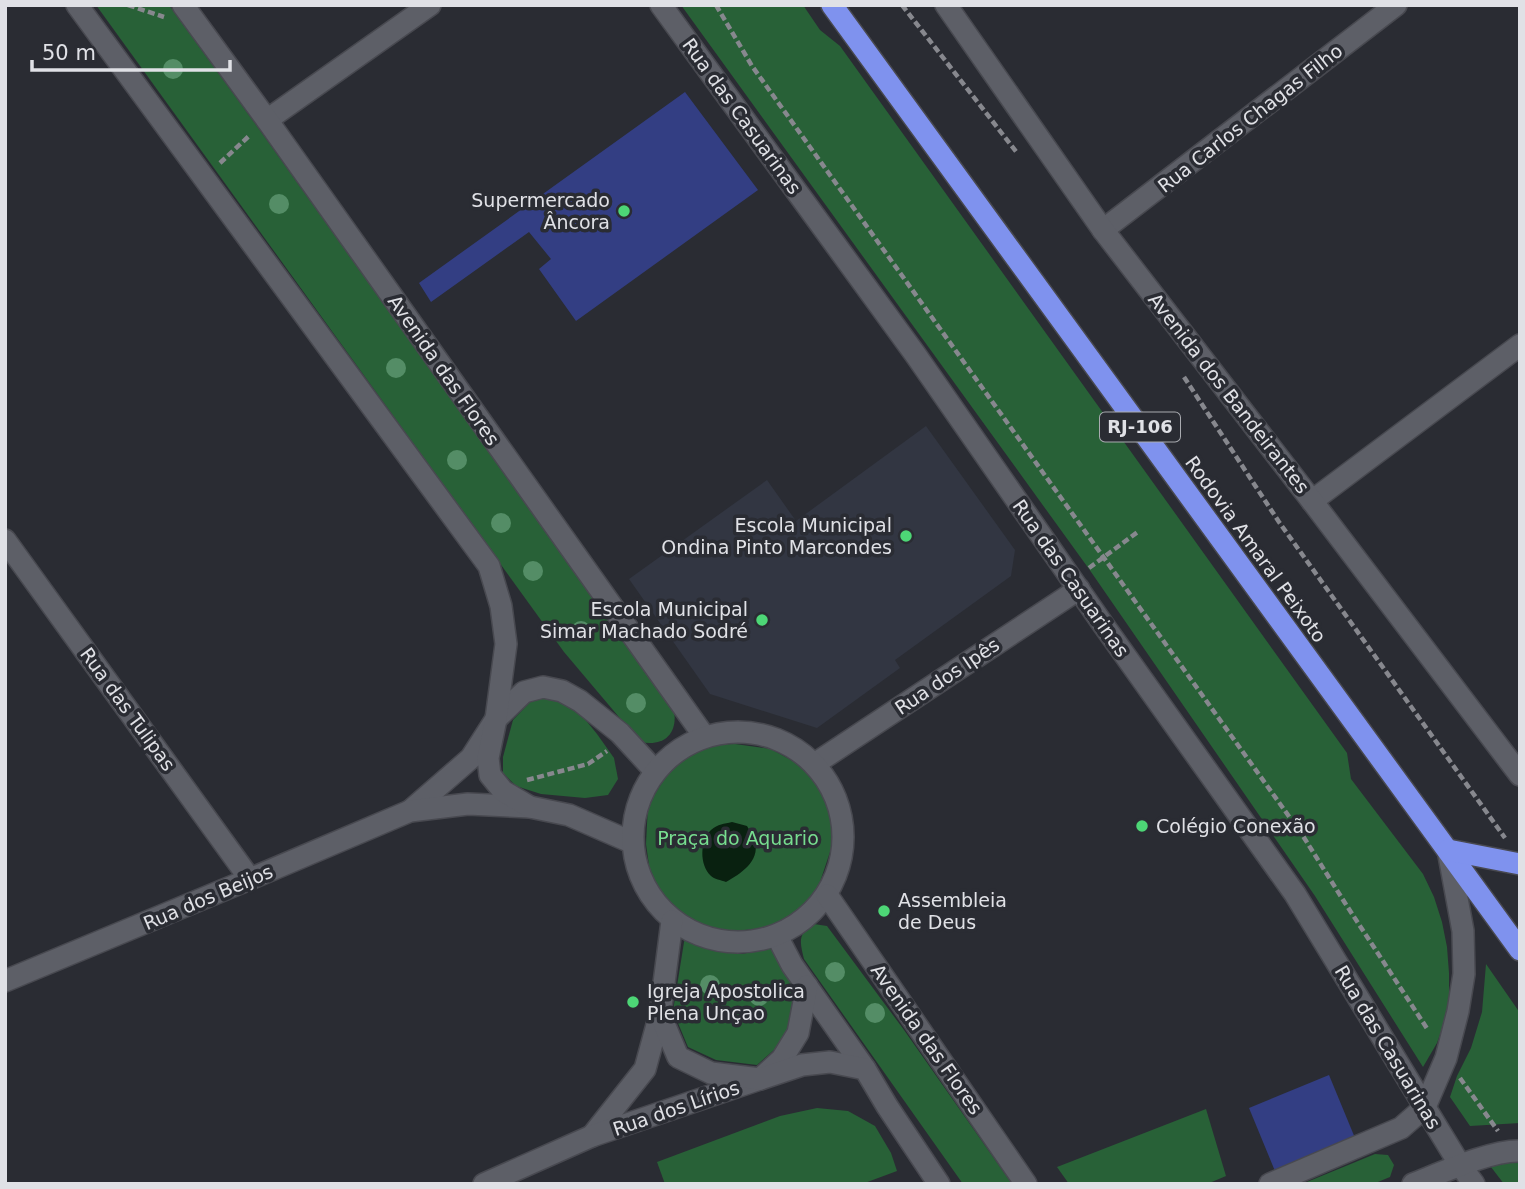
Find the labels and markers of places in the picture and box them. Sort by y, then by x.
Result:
place label: Supermercado Âncora [471,189,610,233]
marker: Supermercado Âncora [616,203,632,219]
place label: Escola Municipal Ondina Pinto Marcondes [661,514,892,558]
marker: Escola Municipal Ondina Pinto Marcondes [898,528,914,544]
place label: Escola Municipal Simar Machado Sodré [540,598,748,642]
marker: Escola Municipal Simar Machado Sodré [754,612,770,628]
place label: Colégio Conexão [1156,815,1316,837]
marker: Colégio Conexão [1134,818,1150,834]
place label: Assembleia de Deus [898,889,1007,933]
marker: Assembleia de Deus [876,903,892,919]
place label: Igreja Apostolica Plena Unçao [647,980,805,1024]
marker: Igreja Apostolica Plena Unçao [625,994,641,1010]

